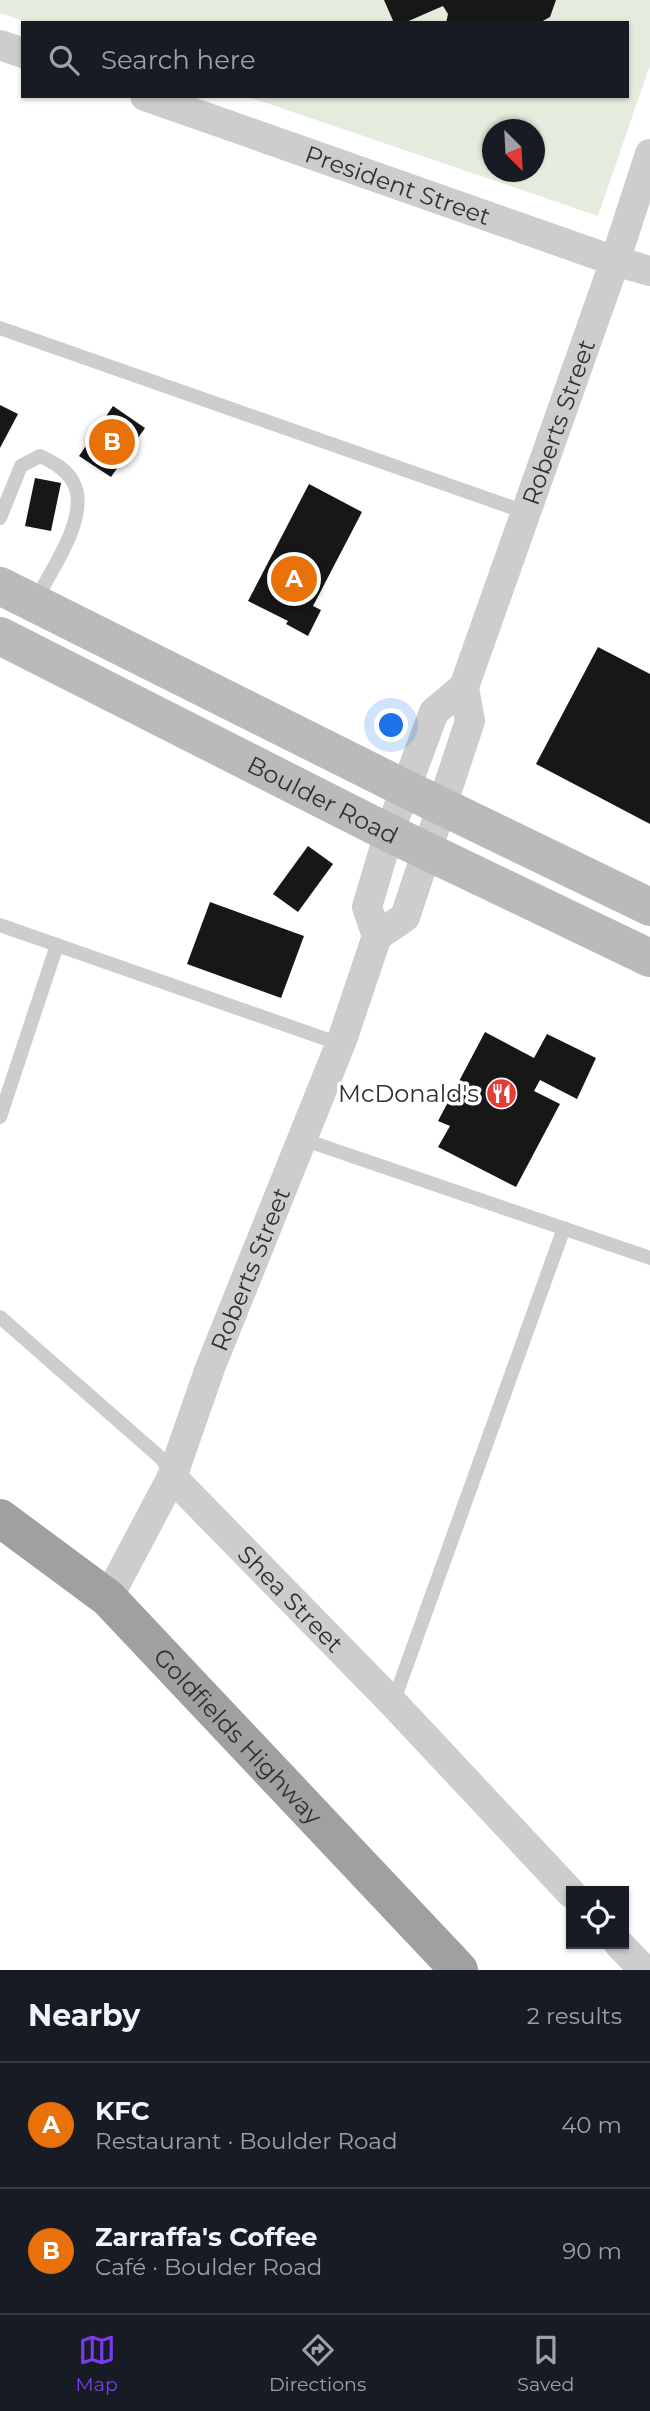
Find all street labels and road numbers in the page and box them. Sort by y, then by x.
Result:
street label: President Street [301,139,495,231]
street label: Roberts Street [515,335,601,509]
street label: Boulder Road [243,749,403,850]
street label: Roberts Street [204,1183,296,1355]
street label: Shea Street [232,1539,350,1658]
street label: Goldfields Highway [148,1642,328,1830]

